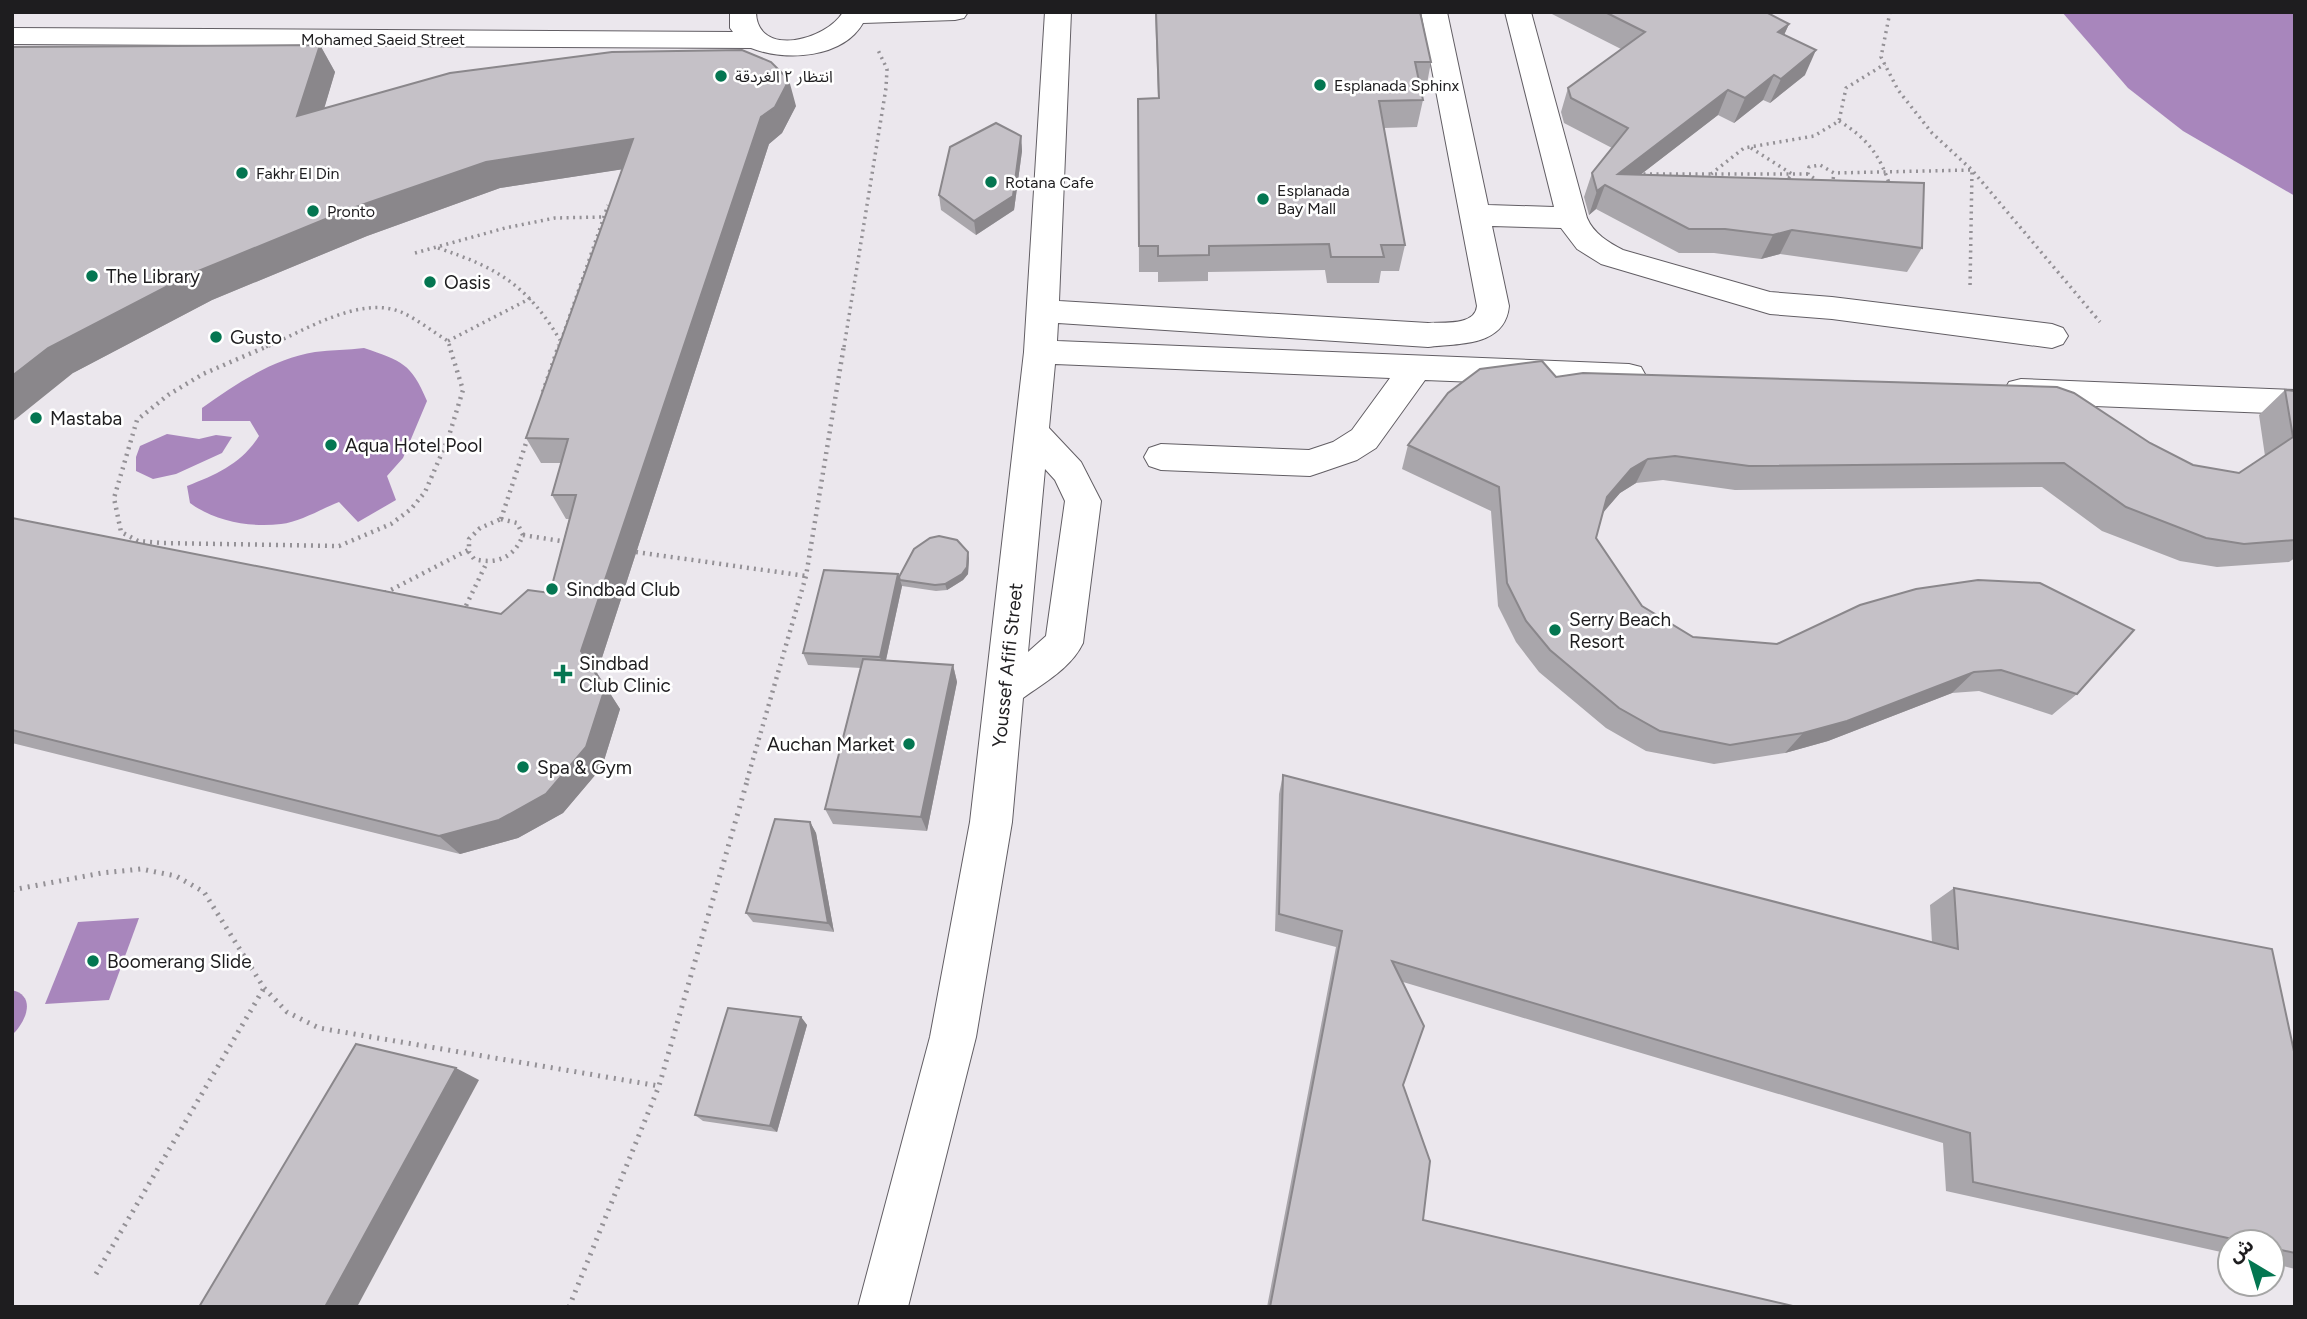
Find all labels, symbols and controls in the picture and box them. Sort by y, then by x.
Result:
street label: Mohamed Saeid Street [301,30,465,49]
place label: انتظار ٢ الغردقة [735,67,833,86]
marker: انتظار ٢ الغردقة [713,68,729,84]
place label: Esplanada Sphinx [1334,76,1459,95]
marker: Esplanada Sphinx [1312,77,1328,93]
place label: Fakhr El Din [256,164,339,183]
marker: Fakhr El Din [234,165,250,181]
place label: Rotana Cafe [1005,173,1094,192]
marker: Rotana Cafe [983,174,999,190]
place label: Esplanada Bay Mall [1277,181,1350,218]
marker: Esplanada Bay Mall [1255,191,1271,207]
place label: Pronto [327,202,375,221]
marker: Pronto [305,203,321,219]
place label: The Library [106,265,200,288]
marker: The Library [84,268,100,284]
place label: Oasis [444,271,491,294]
marker: Oasis [422,274,438,290]
place label: Gusto [230,326,282,349]
marker: Gusto [208,329,224,345]
place label: Mastaba [50,407,122,430]
marker: Mastaba [28,410,44,426]
place label: Aqua Hotel Pool [345,434,482,457]
marker: Aqua Hotel Pool [323,437,339,453]
place label: Sindbad Club [566,578,680,601]
marker: Sindbad Club [544,581,560,597]
street label: Youssef Afifi Street [987,582,1028,748]
place label: Serry Beach Resort [1569,608,1671,653]
marker: Serry Beach Resort [1547,622,1563,638]
place label: Sindbad Club Clinic [579,652,671,697]
marker: Sindbad Club Clinic [553,664,573,684]
place label: Auchan Market [767,733,895,756]
marker: Auchan Market [901,736,917,752]
place label: Spa & Gym [537,756,632,779]
marker: Spa & Gym [515,759,531,775]
place label: Boomerang Slide [107,950,252,973]
marker: Boomerang Slide [85,953,101,969]
north arrow [2216,1228,2286,1298]
text: ش [2224,1233,2258,1267]

